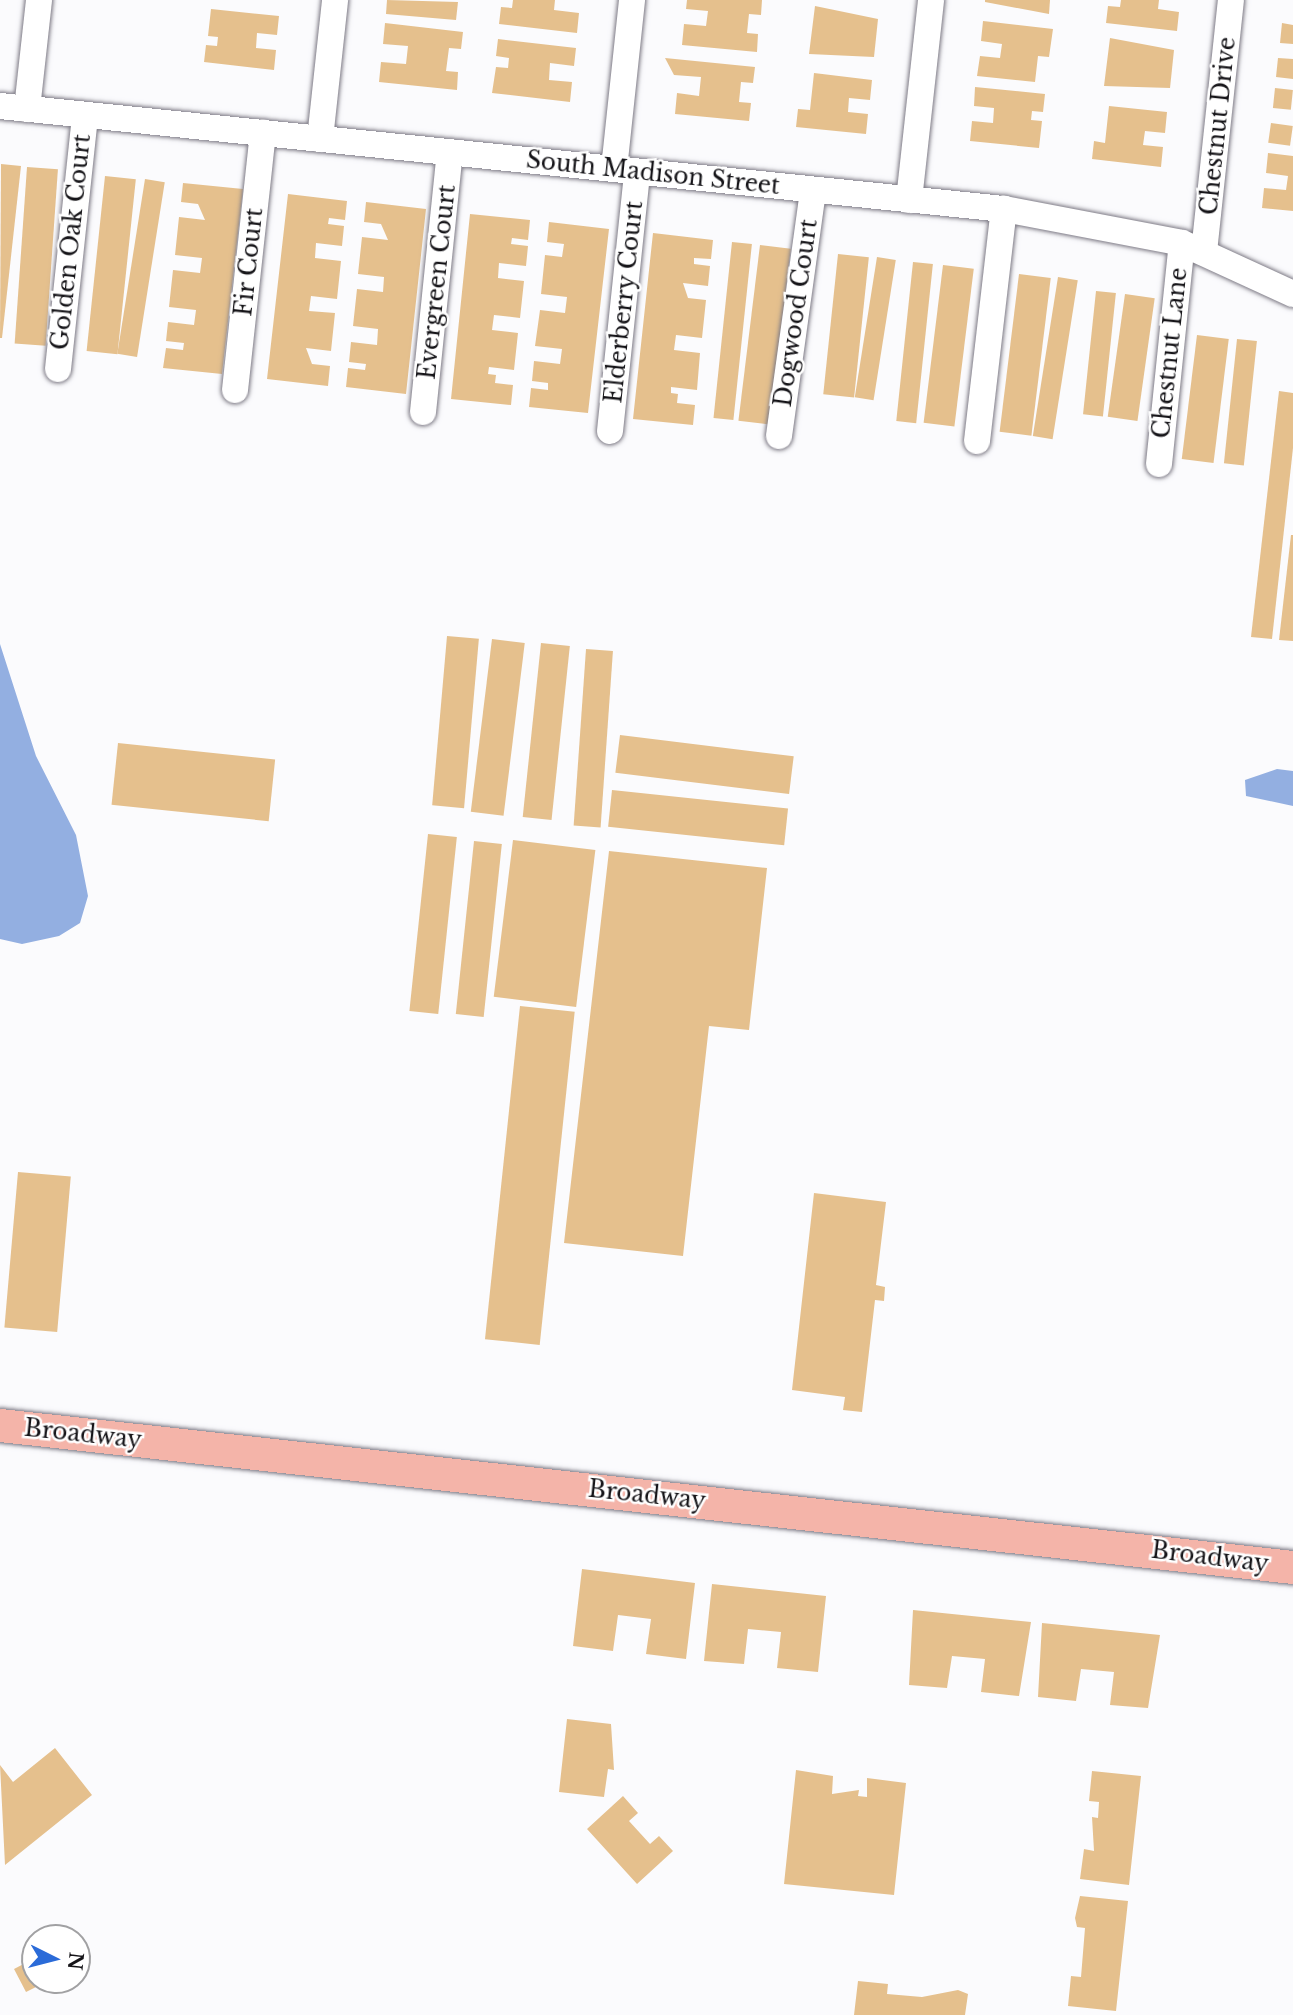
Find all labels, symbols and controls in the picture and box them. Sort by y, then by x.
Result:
street label: Chestnut Drive [1195,36,1241,216]
street label: Golden Oak Court [46,132,96,352]
street label: South Madison Street [525,146,781,200]
street label: Evergreen Court [413,183,461,381]
street label: Elderberry Court [600,199,648,405]
street label: Fir Court [230,206,268,318]
street label: Dogwood Court [769,217,823,409]
street label: Chestnut Lane [1147,266,1193,440]
street label: Broadway [23,1414,143,1454]
street label: Broadway [587,1475,707,1515]
street label: Broadway [1150,1536,1270,1578]
north arrow [21,1924,91,1994]
text: N [63,1951,88,1971]

